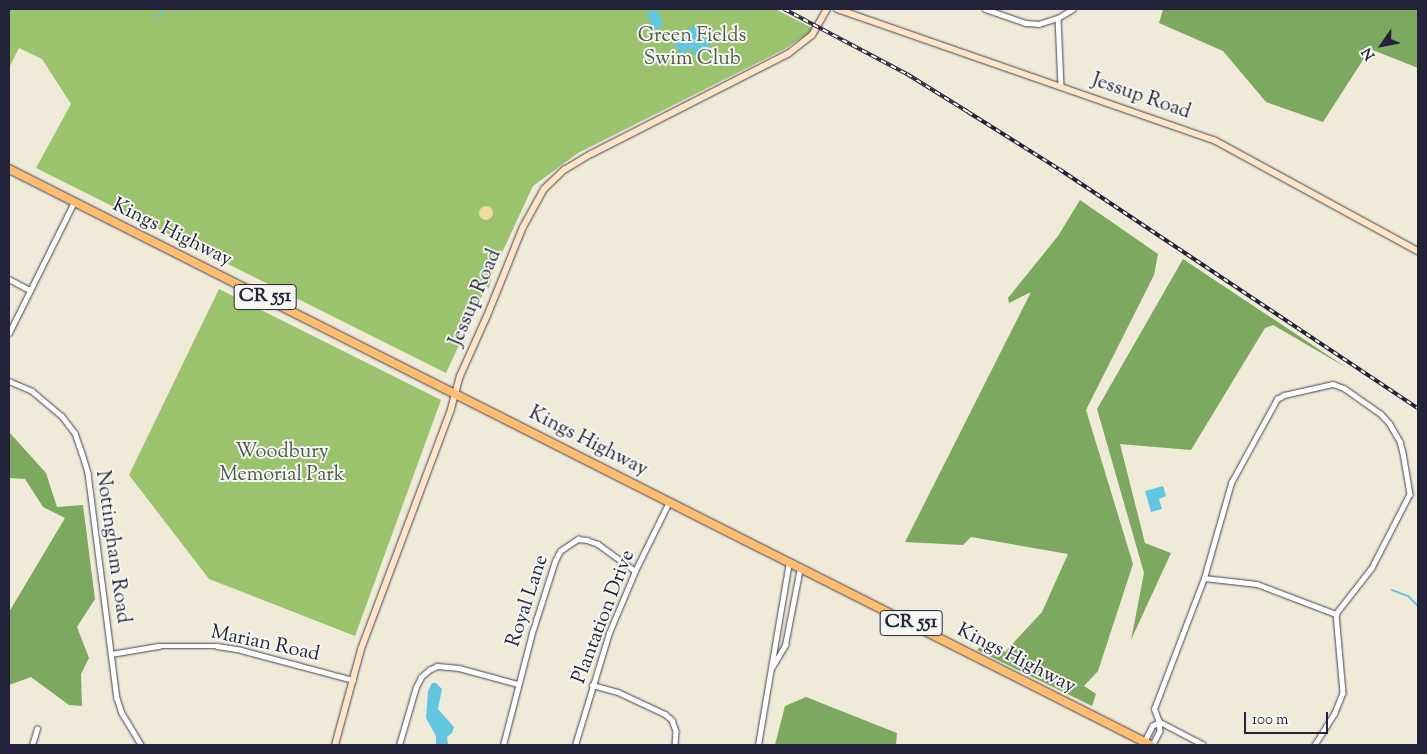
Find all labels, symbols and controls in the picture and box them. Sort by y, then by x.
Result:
north arrow [1357,20,1407,70]
park label: Green Fields Swim Club [638,25,746,72]
text: N [1358,43,1381,63]
street label: Jessup Road [1089,69,1193,125]
street label: Kings Highway [108,194,236,272]
street label: Jessup Road [445,246,507,350]
road number: CR 551 [232,280,298,314]
street label: Kings Highway [525,402,651,482]
park label: Woodbury Memorial Park [219,440,345,487]
street label: Nottingham Road [89,469,135,625]
street label: Plantation Drive [568,547,640,687]
street label: Royal Lane [502,552,554,650]
road number: CR 551 [878,606,944,640]
street label: Kings Highway [953,619,1079,699]
street label: Marian Road [208,621,322,667]
scale bar [1247,702,1331,734]
text: 100 m [1252,710,1288,731]

